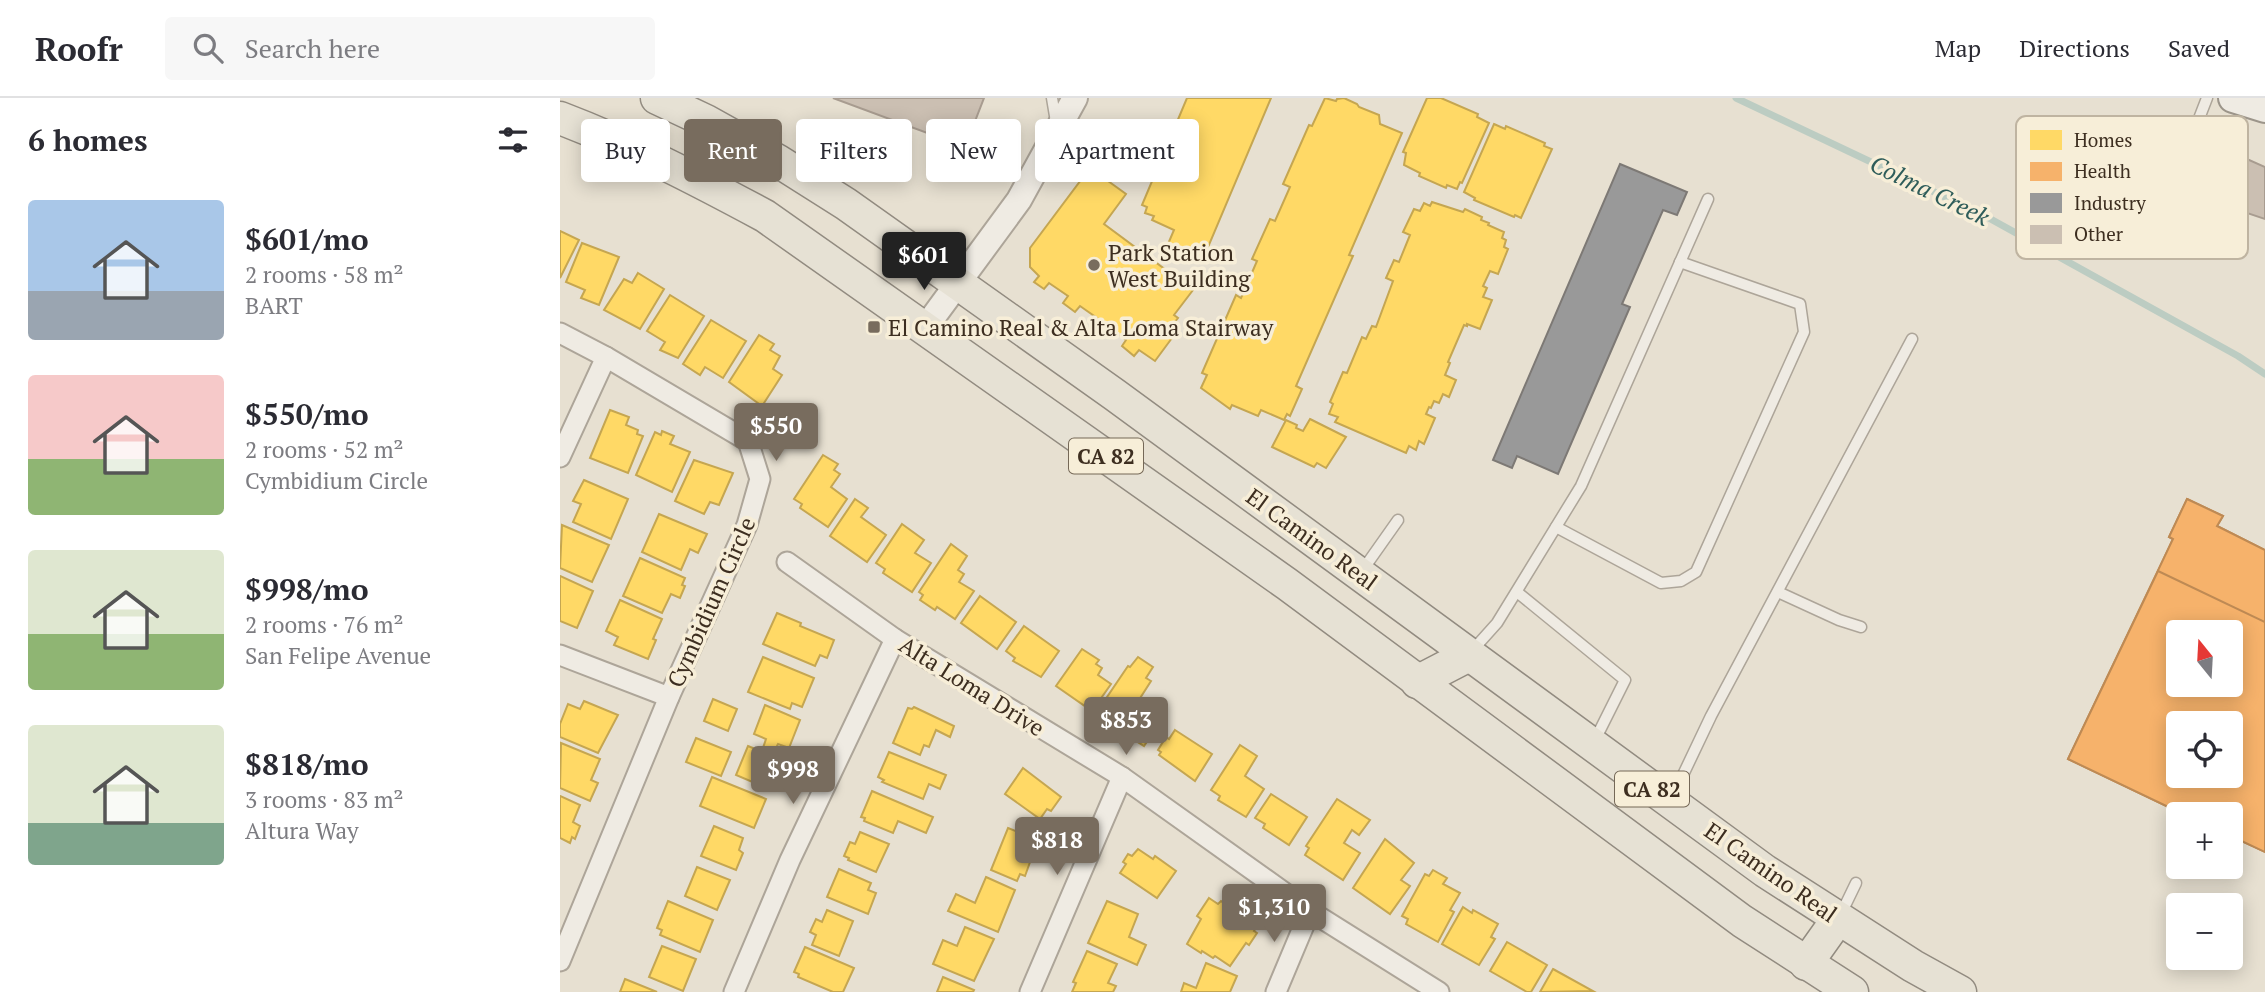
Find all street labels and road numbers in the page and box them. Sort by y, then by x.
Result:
road number: CA 82 [1069,438,1143,474]
street label: El Camino Real [1240,481,1384,597]
street label: Cymbidium Circle [660,512,762,692]
street label: Alta Loma Drive [894,629,1050,743]
road number: CA 82 [1615,772,1689,806]
street label: El Camino Real [1698,815,1844,929]

